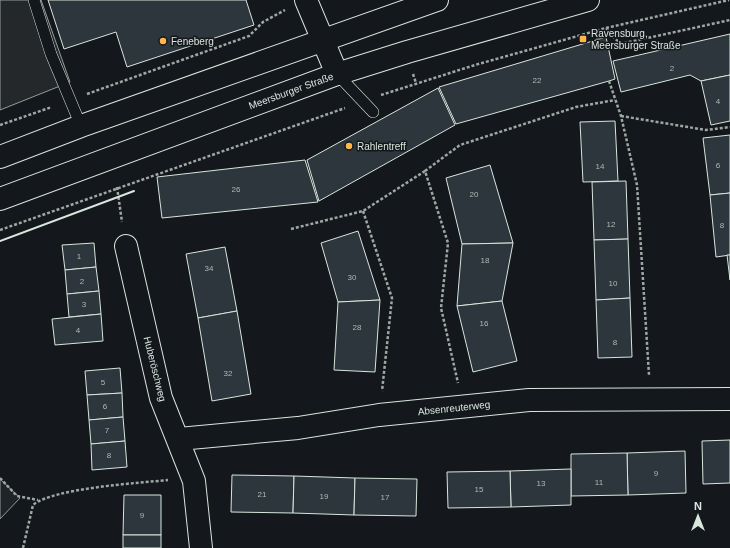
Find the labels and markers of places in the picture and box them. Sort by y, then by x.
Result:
place label: Ravensburg, Meersburger Straße [591,28,681,51]
marker: Ravensburg, Meersburger Straße [578,34,588,44]
marker: Feneberg [158,36,168,46]
place label: Feneberg [171,36,214,47]
marker: Rahlentreff [344,141,354,151]
place label: Rahlentreff [357,141,406,152]

